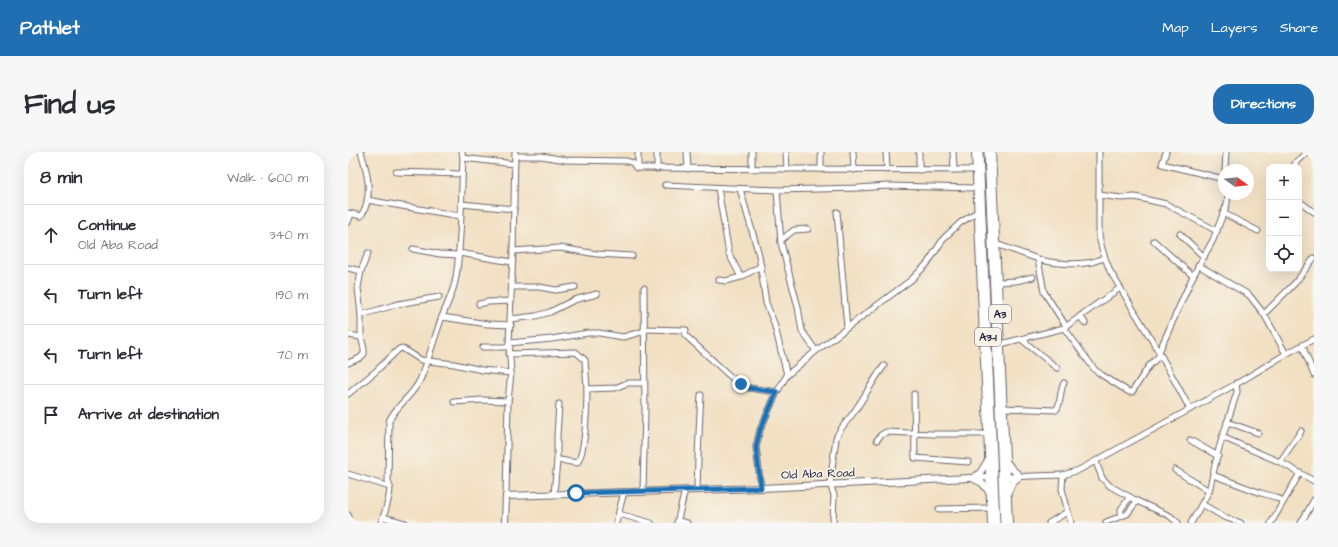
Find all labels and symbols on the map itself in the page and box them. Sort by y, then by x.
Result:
north arrow [1218,164,1254,200]
road number: A3 [989,305,1011,323]
road number: A3-1 [975,328,1001,346]
route end [732,375,750,393]
street label: Old Aba Road [781,464,855,484]
route start [567,484,585,502]

